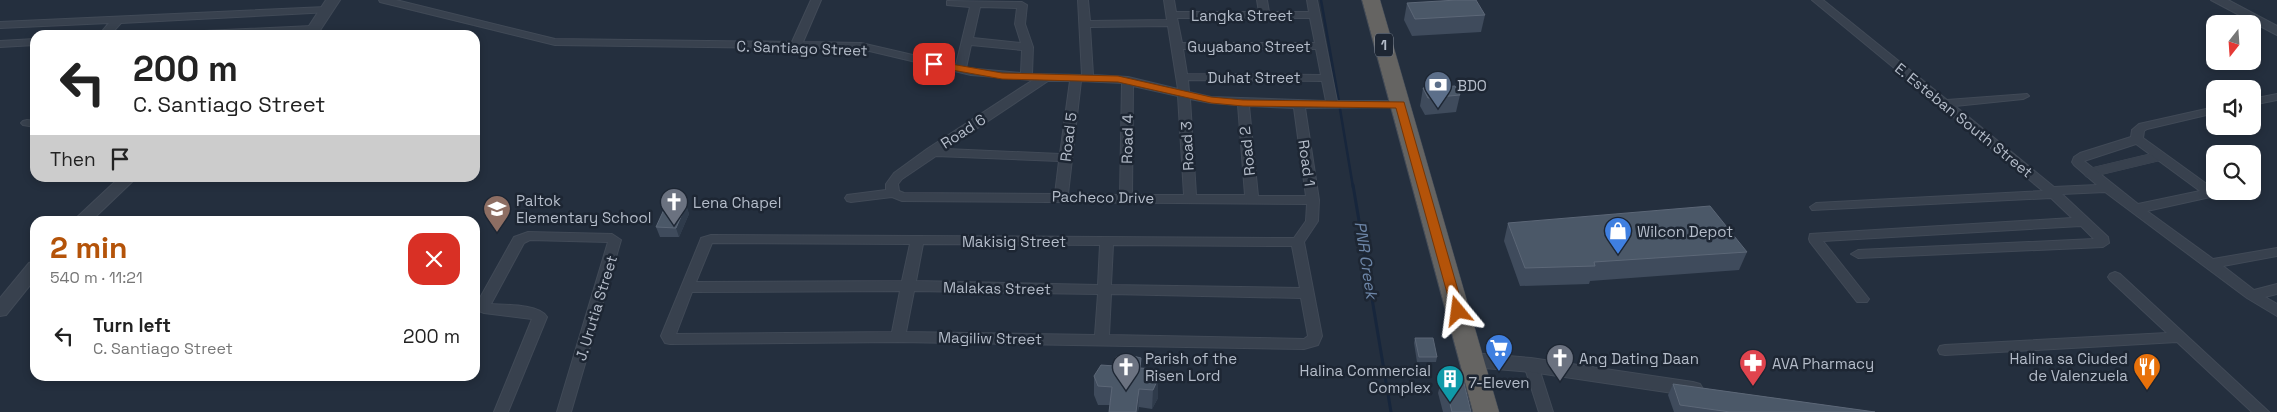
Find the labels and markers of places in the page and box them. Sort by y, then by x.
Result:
pin [913,43,955,85]
bank icon: BDO [1423,70,1453,109]
place label: BDO [1457,76,1487,95]
church icon: Lena Chapel [659,187,689,226]
place label: Paltok Elementary School [516,191,652,227]
place label: Lena Chapel [693,193,781,212]
school or university icon: Paltok Elementary School [482,194,512,233]
shop icon: Wilcon Depot [1603,216,1633,255]
place label: Wilcon Depot [1637,222,1733,241]
supermarket icon: 7-Eleven [1484,333,1514,372]
church icon: Ang Dating Daan [1545,343,1575,382]
pharmacy icon: AVA Pharmacy [1738,348,1768,387]
place label: Parish of the Risen Lord [1145,349,1237,385]
place label: Ang Dating Daan [1579,349,1699,368]
place label: Halina sa Ciuded de Valenzuela [2009,349,2128,385]
church icon: Parish of the Risen Lord [1111,352,1141,391]
restaurant icon: Halina sa Ciuded de Valenzuela [2132,352,2162,391]
place label: AVA Pharmacy [1772,354,1874,373]
place label: Halina Commercial Complex [1300,361,1431,397]
building icon: Halina Commercial Complex [1435,364,1465,403]
place label: 7-Eleven [1469,373,1529,392]

